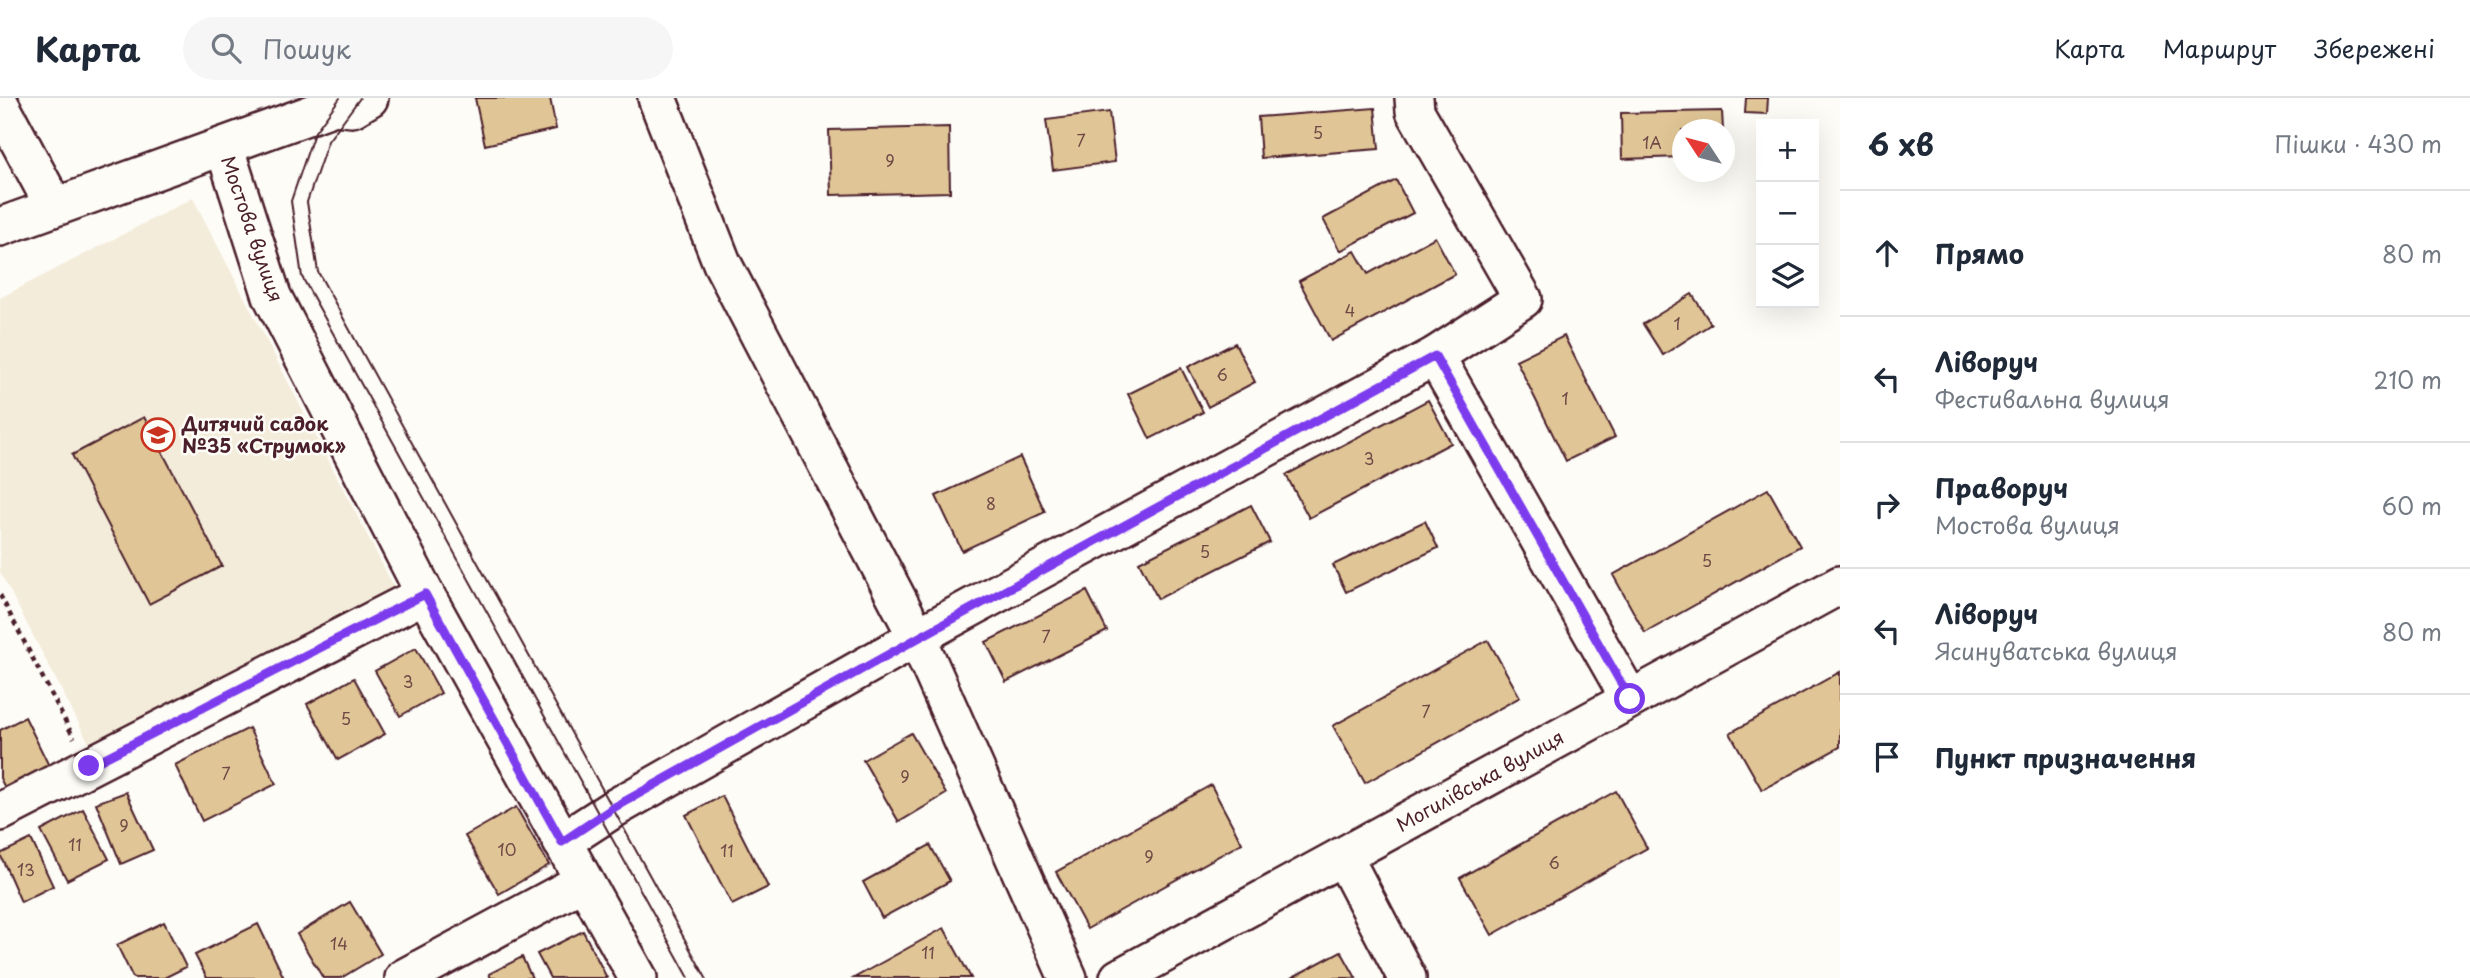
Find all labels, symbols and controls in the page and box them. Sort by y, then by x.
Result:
search box [183,17,673,80]
text: Карта [35,23,141,73]
icon: search [207,29,245,67]
text: Пошук [263,29,351,68]
text: Карта [2054,30,2125,66]
text: Маршрут [2163,30,2276,66]
text: Збережені [2314,30,2435,66]
north arrow [1672,119,1735,182]
map controls [1756,119,1819,308]
button: + [1756,119,1819,182]
house number: 5 [1313,120,1323,144]
text: 6 хв [1868,121,1934,166]
text: Пішки · 430 m [2274,126,2442,161]
house number: 7 [1076,128,1086,152]
house number: 1А [1642,130,1662,154]
house number: 9 [885,148,895,172]
street label: Мостова вулиця [215,152,291,305]
button: − [1756,182,1819,245]
icon: ahead [1868,234,1906,272]
text: Прямо [1935,234,2024,273]
text: 80 m [2382,236,2442,271]
button: layers [1756,245,1819,308]
house number: 4 [1345,298,1355,322]
house number: 1 [1673,311,1681,335]
text: Ліворуч [1935,342,2038,381]
icon: left [1868,360,1906,398]
house number: 6 [1216,362,1228,386]
text: 210 m [2374,362,2442,397]
text: Фестивальна вулиця [1935,381,2170,416]
house number: 1 [1561,386,1569,410]
place label: Дитячий садок №35 «Струмок» [181,409,346,459]
school or university icon: Дитячий садок №35 «Струмок» [139,416,177,454]
house number: 3 [1364,446,1374,470]
text: Праворуч [1935,468,2068,507]
icon: right [1868,486,1906,524]
text: 60 m [2382,488,2442,523]
house number: 8 [986,491,996,515]
text: Мостова вулиця [1935,507,2120,542]
house number: 5 [1200,539,1210,563]
house number: 5 [1702,548,1712,572]
text: Ліворуч [1935,594,2038,633]
icon: left [1868,612,1906,650]
text: 80 m [2382,614,2442,649]
house number: 7 [1041,624,1051,648]
text: Ясинуватська вулиця [1935,633,2178,668]
house number: 3 [403,669,413,693]
route start [1614,683,1645,714]
house number: 7 [1421,699,1431,723]
house number: 5 [341,706,351,730]
street label: Могилівська вулиця [1391,722,1568,838]
icon: arrive [1868,738,1906,776]
text: Пункт призначення [1935,738,2196,777]
route end [73,750,104,781]
house number: 7 [221,761,231,785]
house number: 9 [900,764,910,788]
house number: 9 [119,813,129,837]
house number: 11 [68,832,82,856]
house number: 10 [498,837,516,861]
house number: 11 [720,838,734,862]
house number: 9 [1144,844,1154,868]
house number: 6 [1548,850,1560,874]
house number: 13 [17,857,35,881]
house number: 14 [330,931,348,955]
house number: 11 [921,940,935,964]

